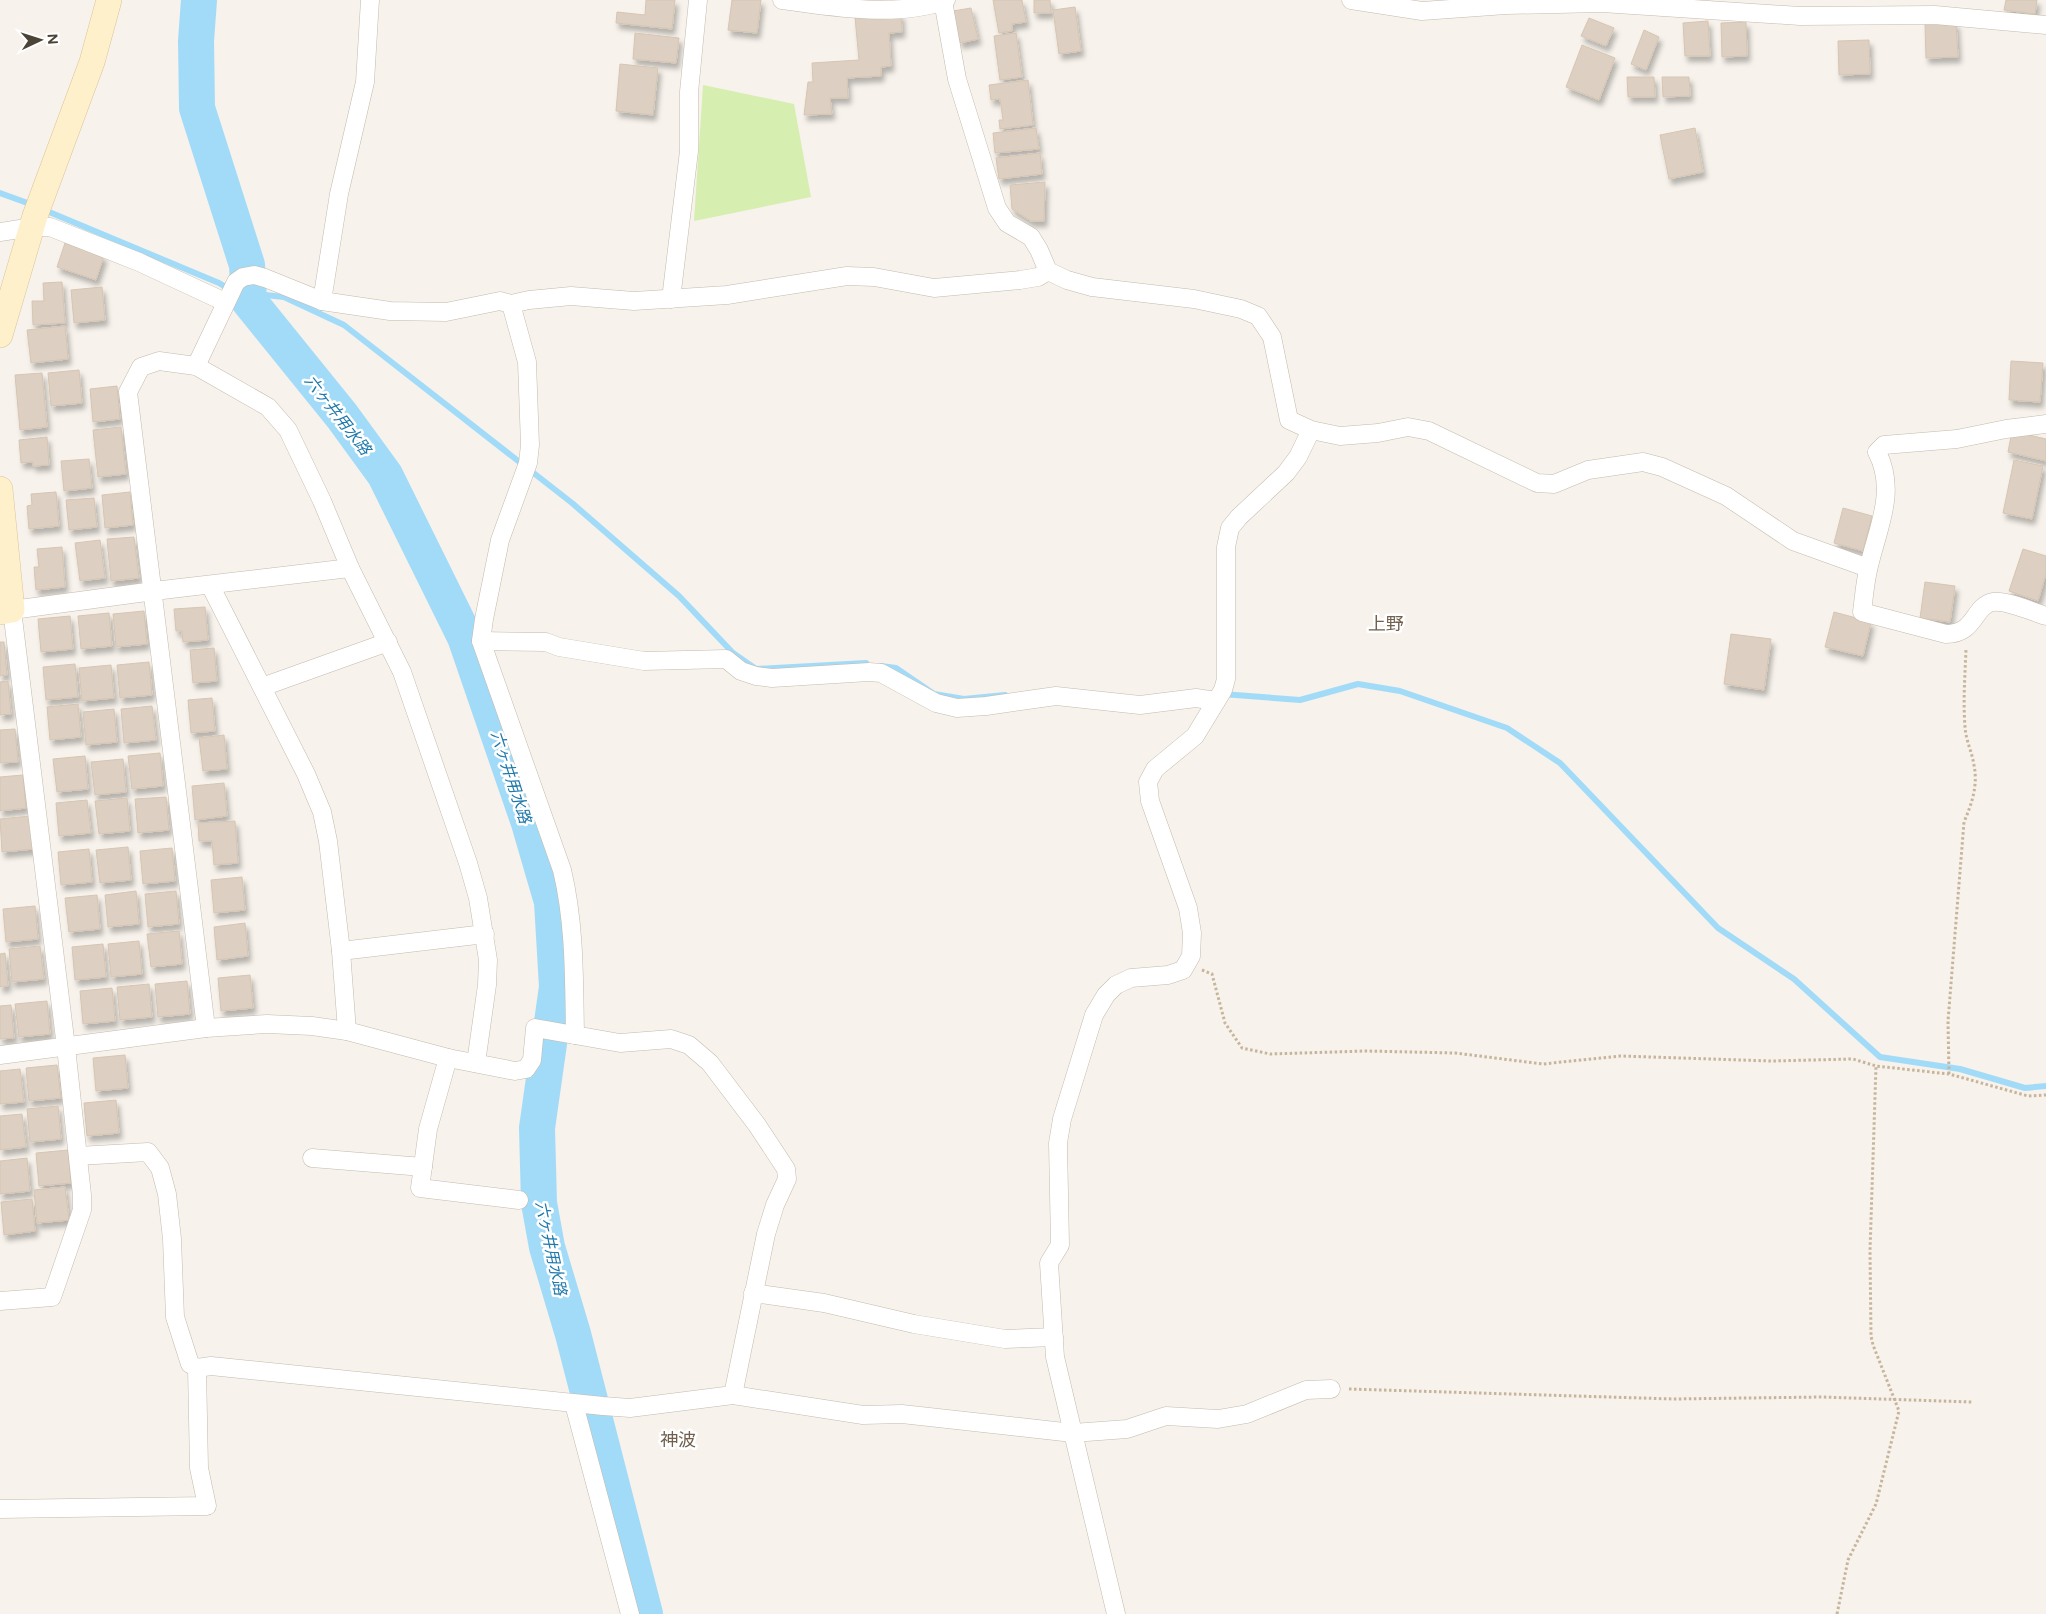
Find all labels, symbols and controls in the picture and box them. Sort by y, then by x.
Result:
north arrow [15,15,65,65]
text: N [44,33,61,45]
water label: 六ヶ井用水路 [301,371,376,460]
district label: 上野 [1368,613,1404,635]
water label: 六ヶ井用水路 [487,728,535,827]
water label: 六ヶ井用水路 [532,1199,571,1299]
district label: 神波 [660,1429,696,1451]

